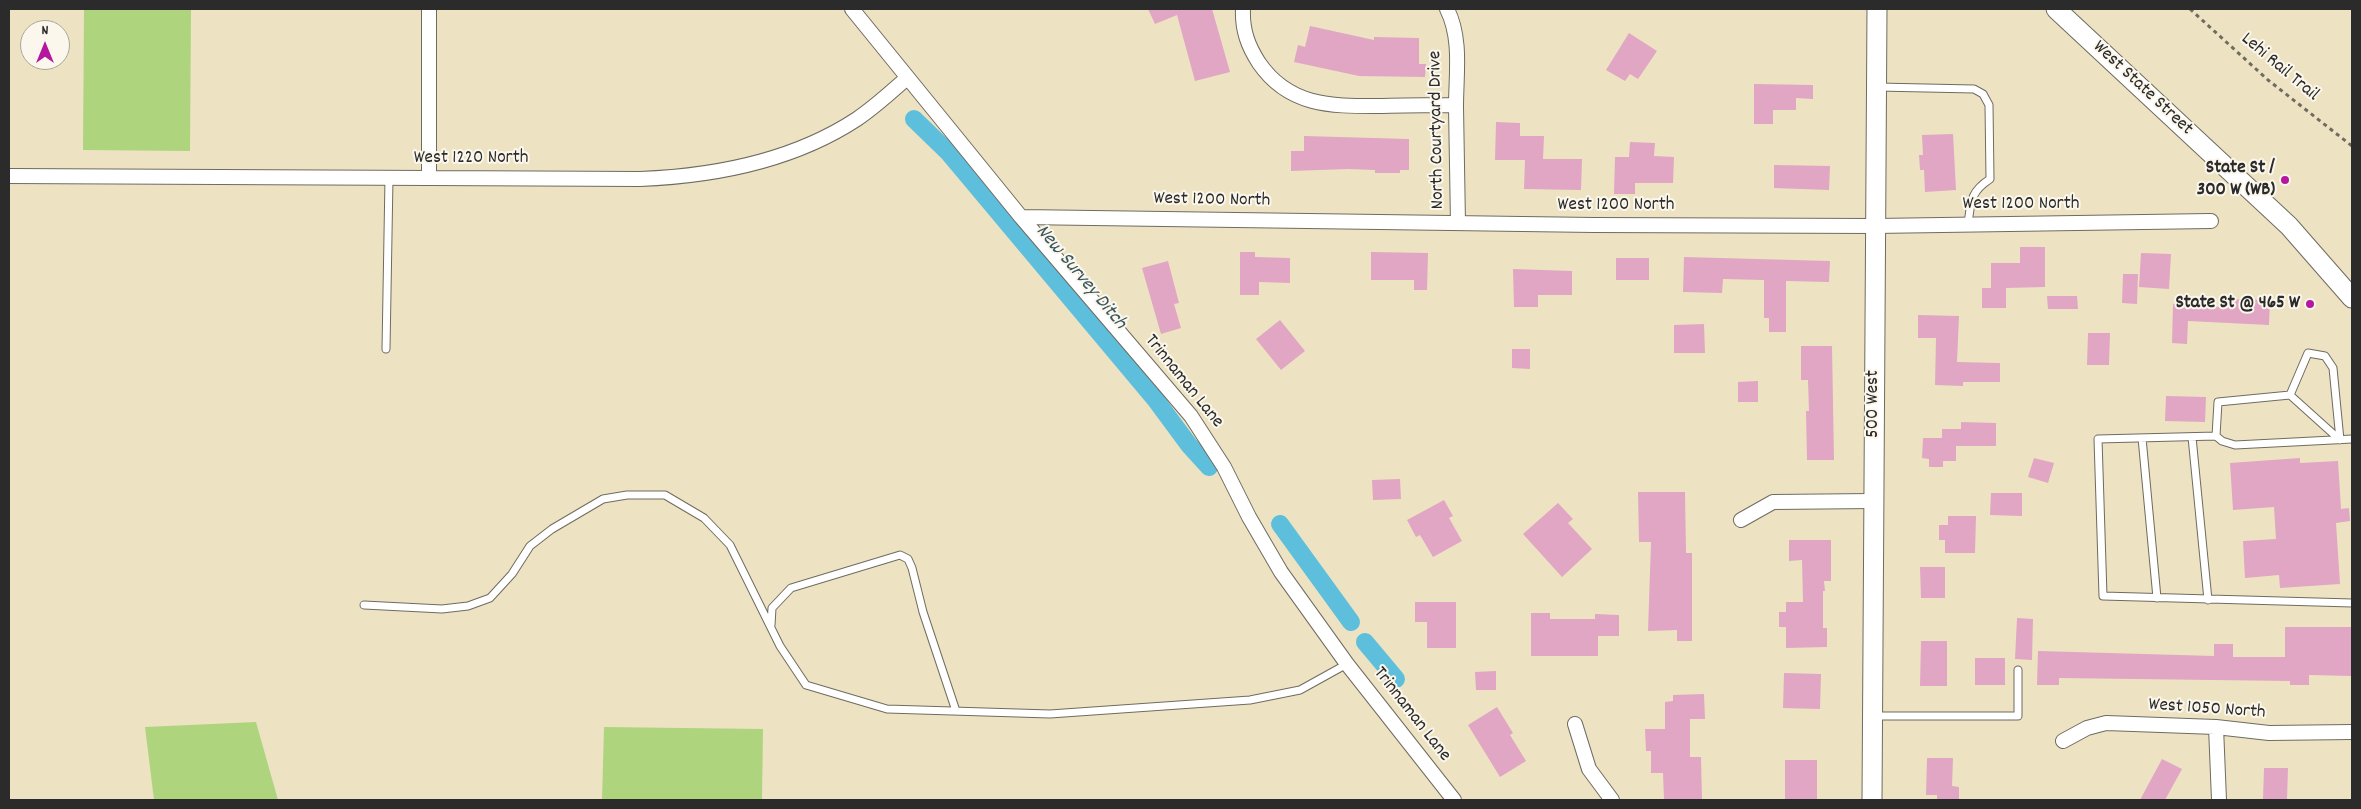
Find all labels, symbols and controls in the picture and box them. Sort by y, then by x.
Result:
north arrow [20,20,70,70]
text: N [42,21,48,41]
street label: Lehi Rail Trail [2235,29,2323,107]
street label: West State Street [2087,37,2197,141]
street label: North Courtyard Drive [1425,51,1451,209]
street label: West 1220 North [414,148,528,170]
place label: State St / 300 W (WB) [2197,158,2275,202]
marker: State St / 300 W (WB) [2279,174,2291,186]
street label: West 1200 North [1153,189,1271,213]
street label: West 1200 North [1963,194,2079,216]
street label: West 1200 North [1558,195,1674,217]
water label: New Survey Ditch [1029,221,1131,335]
place label: State St @ 465 W [2175,293,2300,315]
marker: State St @ 465 W [2304,298,2316,310]
street label: Trinnaman Lane [1138,331,1228,433]
street label: 500 West [1863,370,1885,438]
street label: Trinnaman Lane [1367,663,1455,767]
street label: West 1050 North [2148,695,2266,725]

